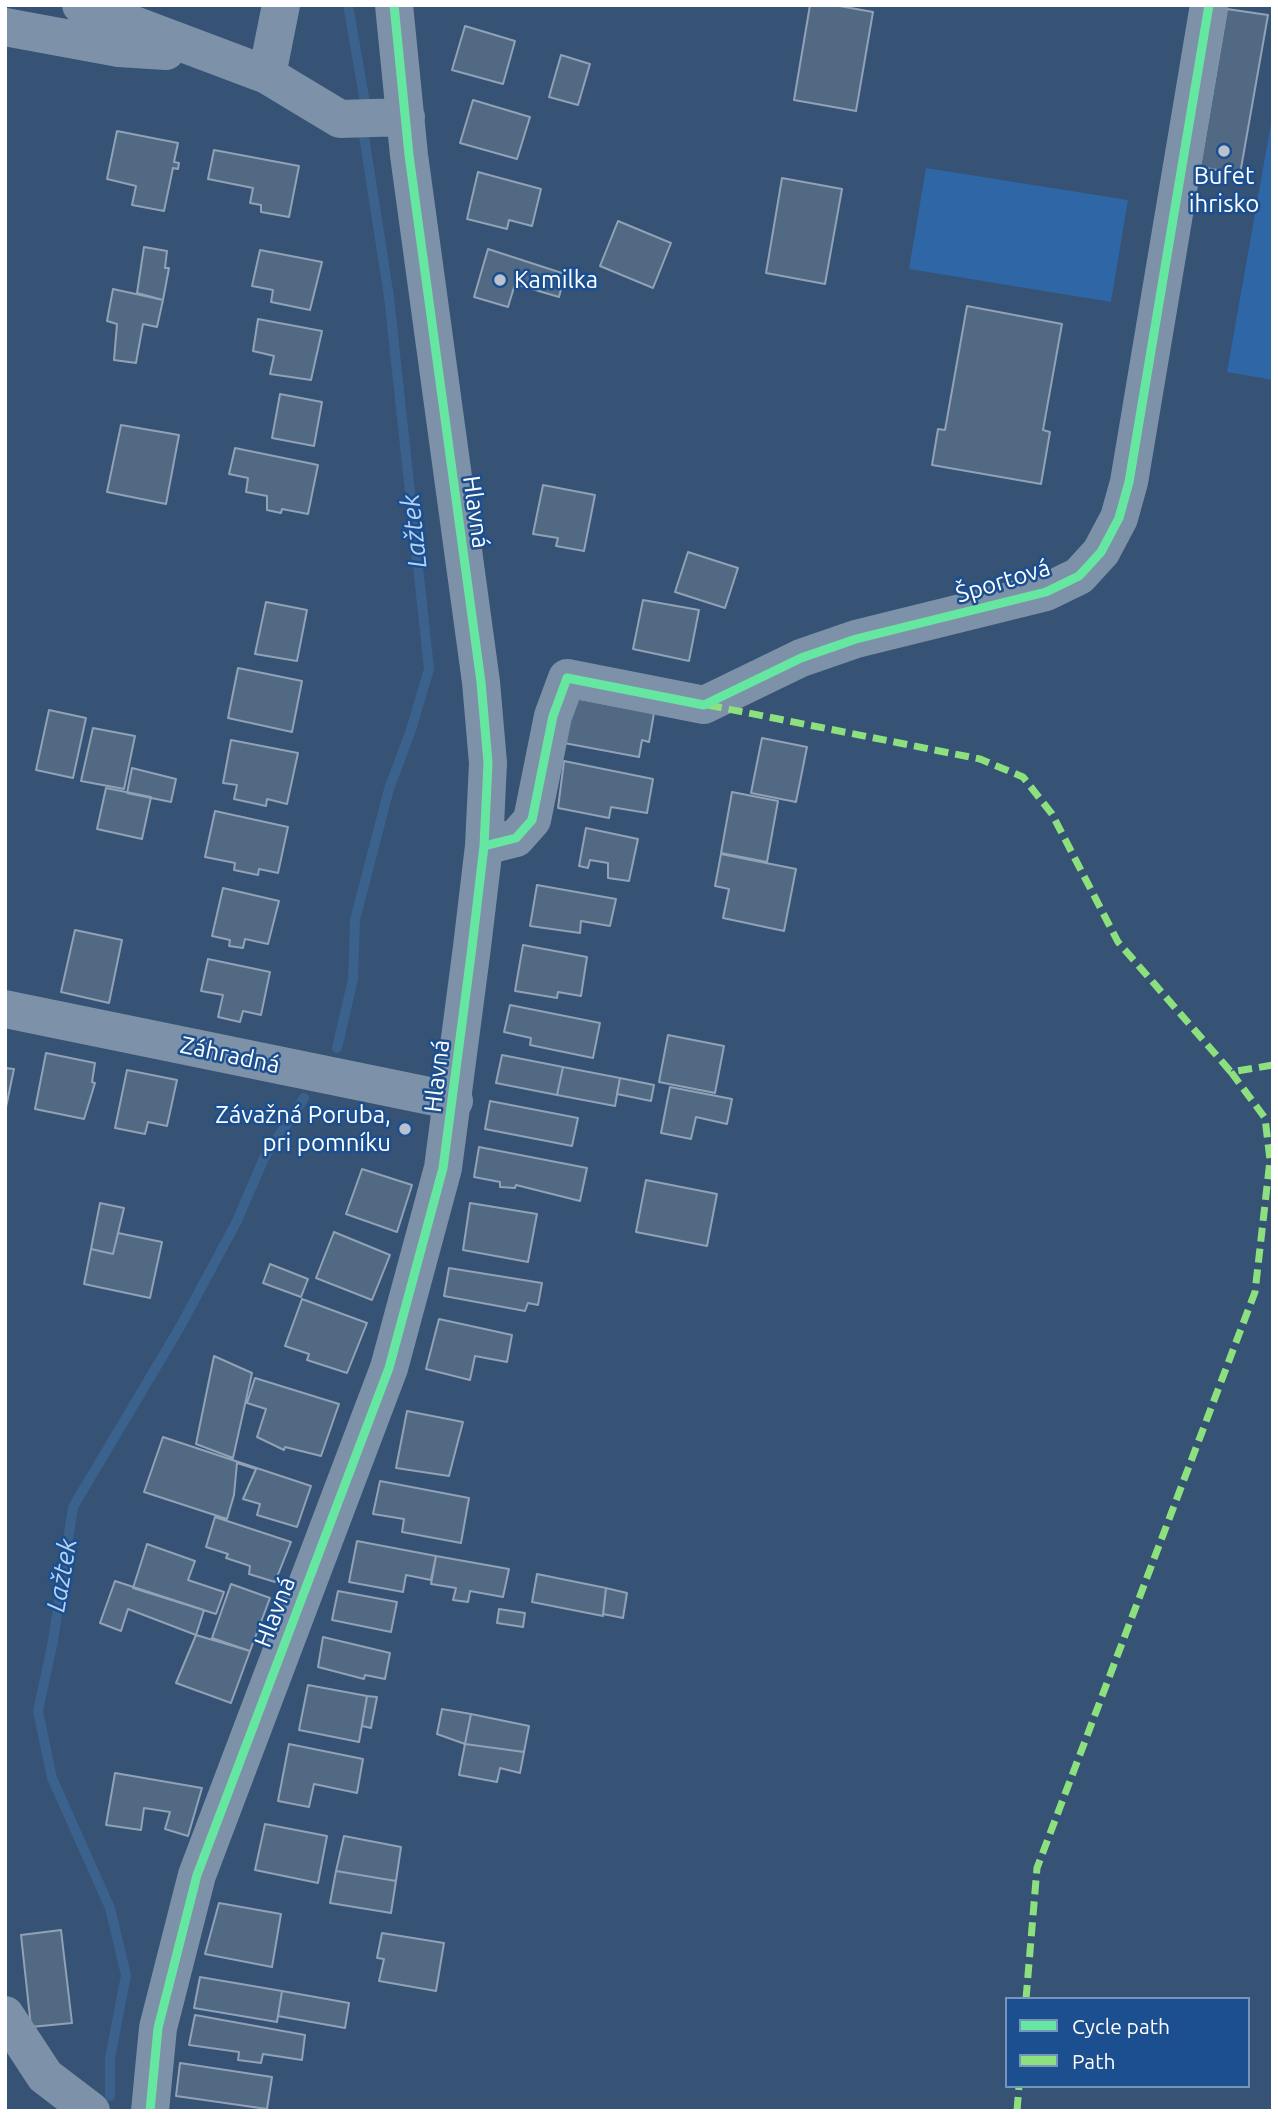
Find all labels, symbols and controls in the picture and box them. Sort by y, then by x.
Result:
marker: Bufet ihrisko [1216,143,1232,159]
place label: Bufet ihrisko [1189,162,1259,218]
place label: Kamilka [514,266,598,294]
marker: Kamilka [492,272,508,288]
street label: Hlavná [457,474,495,550]
water label: Lažtek [395,493,433,569]
street label: Športová [952,553,1054,609]
street label: Záhradná [178,1030,282,1080]
street label: Hlavná [418,1038,456,1114]
place label: Závažná Poruba, pri pomníku [215,1101,391,1157]
marker: Závažná Poruba, pri pomníku [397,1121,413,1137]
water label: Lažtek [40,1536,84,1614]
street label: Hlavná [248,1573,302,1651]
legend [1005,1997,1250,2088]
text: Cycle path [1072,2014,1170,2038]
text: Path [1072,2049,1115,2073]

